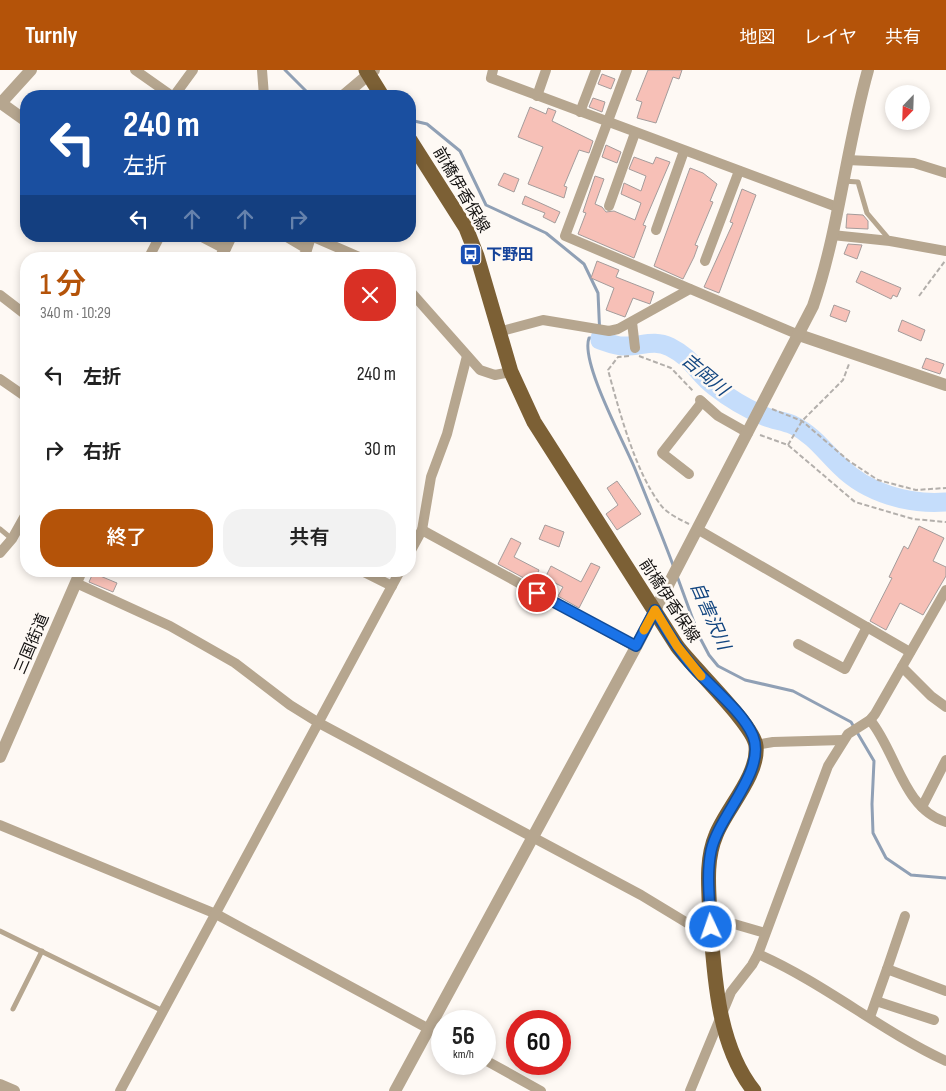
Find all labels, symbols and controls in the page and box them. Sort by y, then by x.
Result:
text: Turnly [25,21,78,50]
text: 地図 [740,27,776,48]
text: レイヤ [804,27,857,48]
text: 共有 [885,27,921,48]
north arrow [885,85,930,130]
map controls [885,85,930,130]
text: 240 m [123,104,200,147]
icon: left [40,110,105,175]
street label: 前橋伊香保線 [429,144,493,236]
text: 左折 [123,153,167,180]
icon: left [125,205,153,233]
icon: ahead [178,205,206,233]
icon: ahead [231,205,259,233]
icon: right [284,205,312,233]
bus stop icon: 下野田 [458,243,482,267]
place label: 下野田 [486,246,534,265]
text: 1 分 [40,267,86,303]
button: close [344,269,396,321]
text: 340 m · 10:29 [40,304,111,323]
water label: 吉岡川 [678,350,734,402]
icon: left [40,361,68,389]
text: 240 m [357,363,396,386]
text: 左折 [83,366,121,389]
icon: right [40,436,68,464]
text: 30 m [364,438,396,461]
text: 右折 [83,441,121,464]
button: 終了 [40,509,213,567]
button: 共有 [223,509,396,567]
street label: 前橋伊香保線 [635,556,703,646]
pin [516,572,558,614]
icon: arrive [523,579,551,607]
water label: 自害沢川 [686,579,735,655]
street label: 三国街道 [11,611,53,677]
position arrow [684,900,736,952]
speed limit sign: 60 [506,1010,571,1075]
text: 56 [452,1021,475,1052]
text: km/h [453,1047,474,1062]

